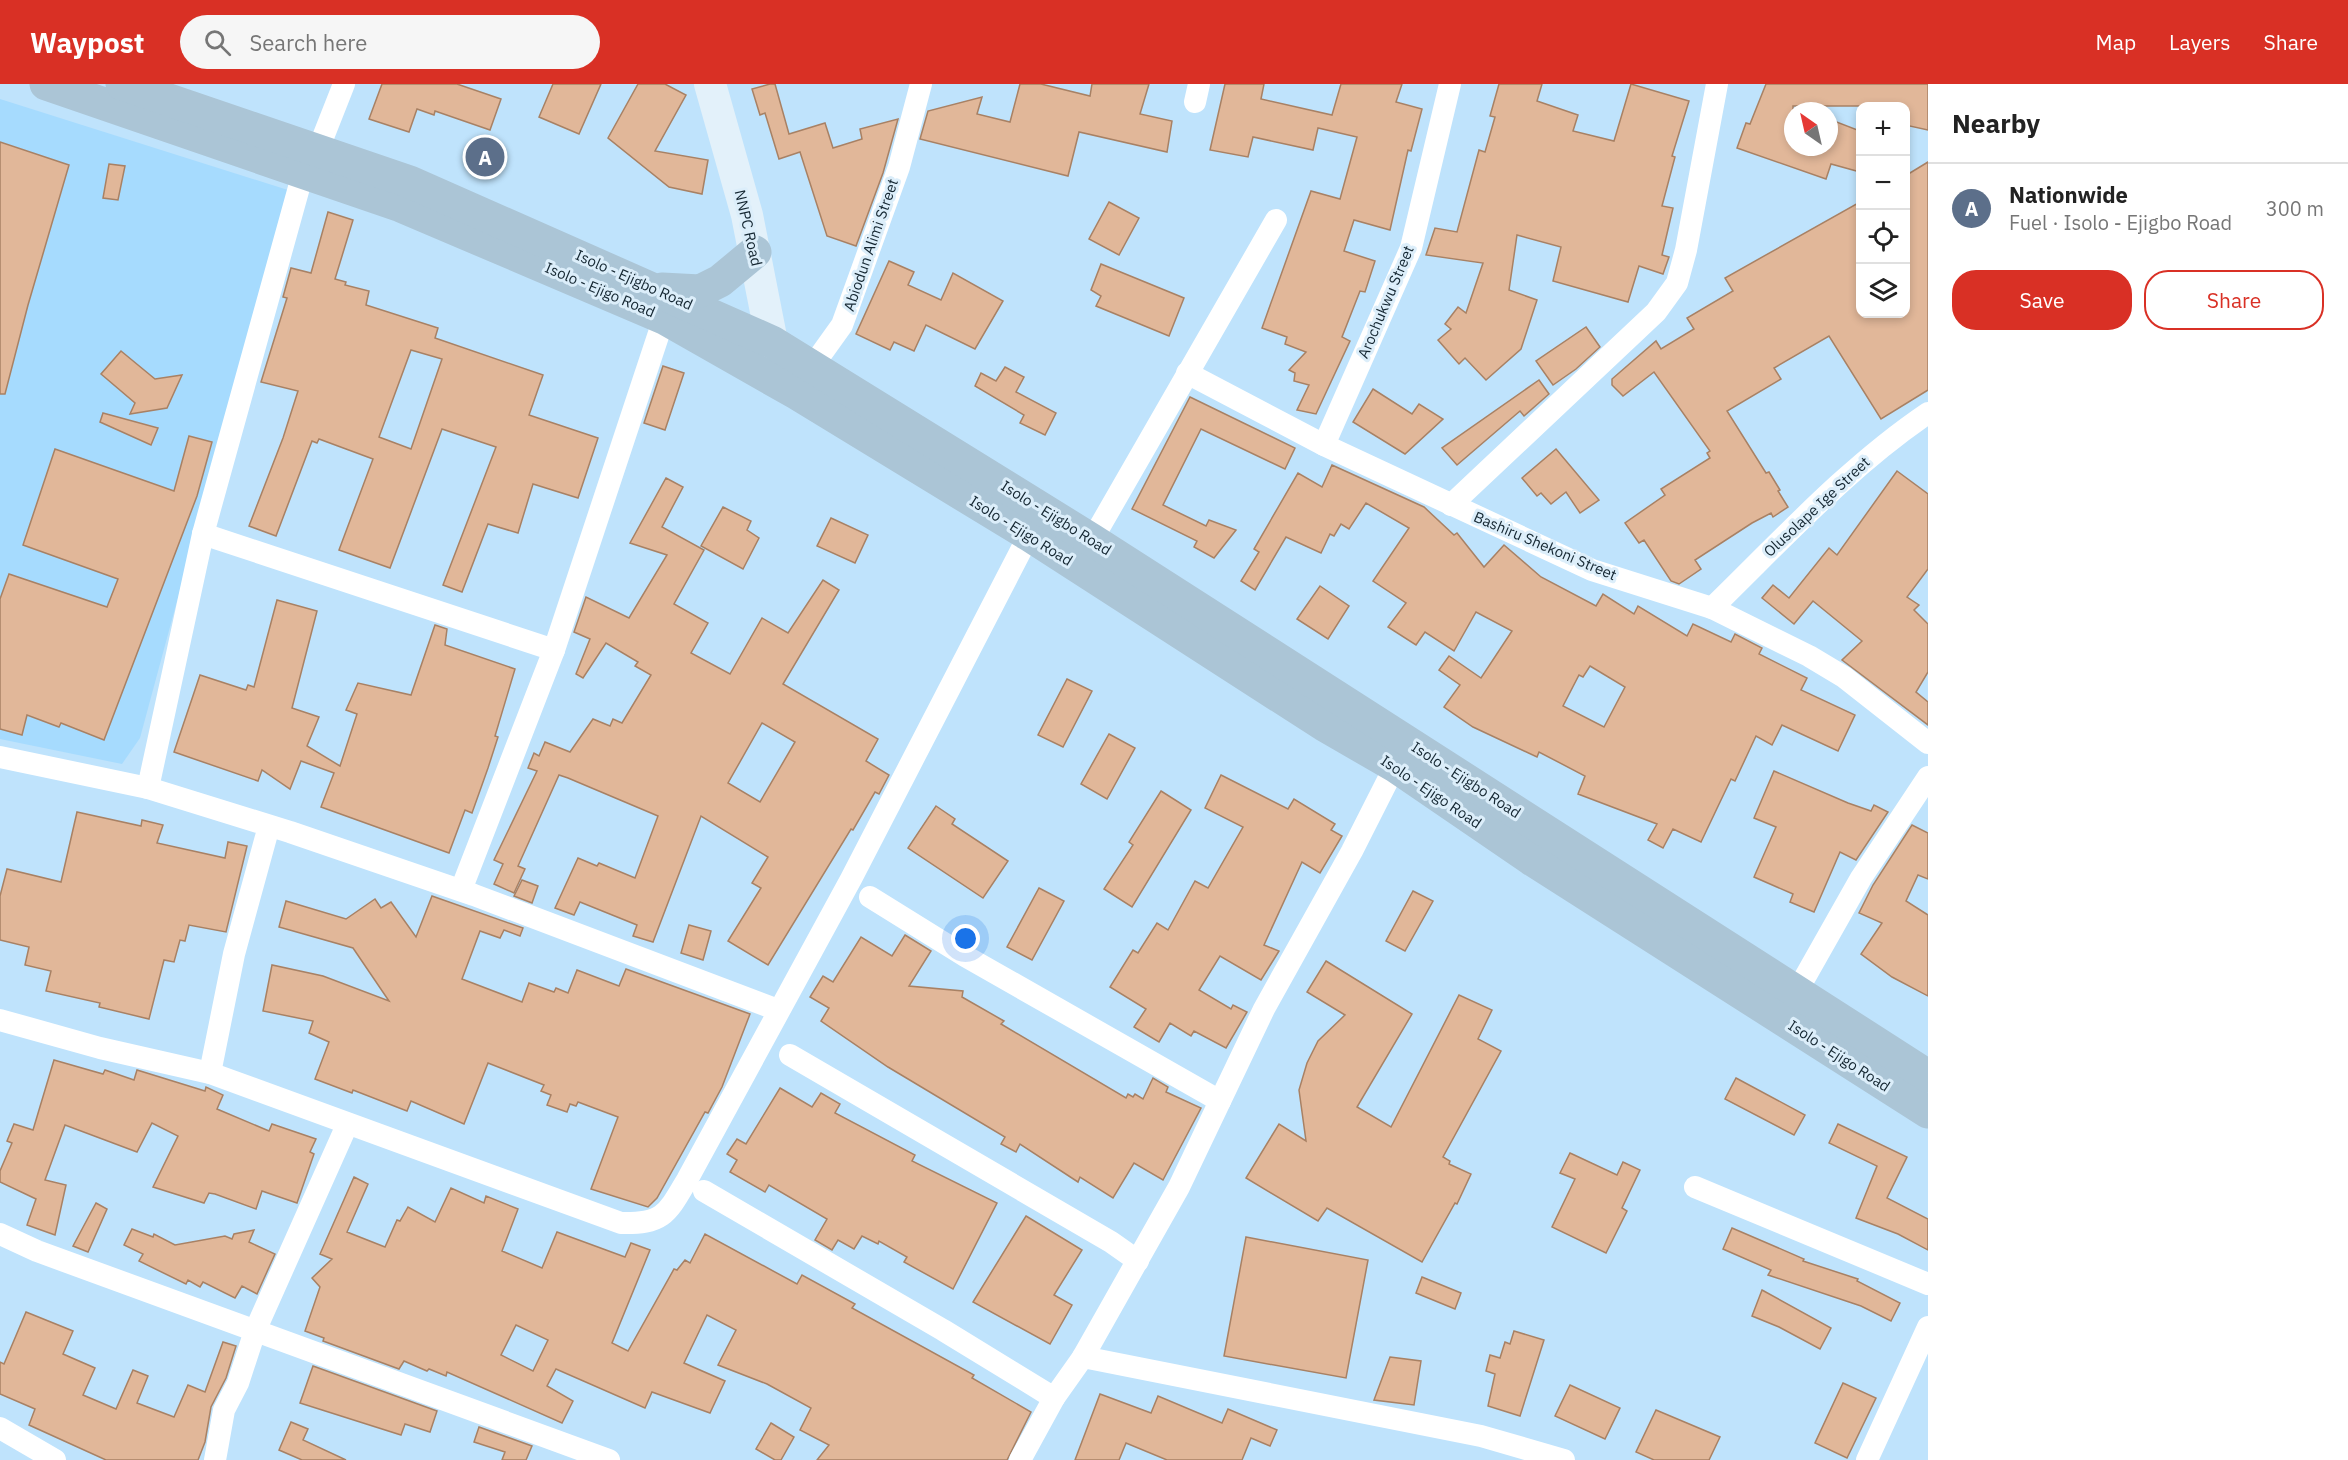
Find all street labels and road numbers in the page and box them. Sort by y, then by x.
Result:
street label: Abiodun Alimi Street [839,176,902,314]
street label: NNPC Road [730,188,766,268]
street label: Arochukwu Street [1353,243,1418,361]
street label: Isolo - Ejigbo Road [573,245,696,314]
street label: Isolo - Ejigo Road [542,258,658,321]
street label: Olusolape Ige Street [1760,453,1874,561]
street label: Isolo - Ejigbo Road [998,476,1115,559]
street label: Isolo - Ejigo Road [966,491,1076,570]
street label: Bashiru Shekoni Street [1471,507,1620,584]
street label: Isolo - Ejigbo Road [1408,737,1525,822]
street label: Isolo - Ejigo Road [1377,751,1485,832]
street label: Isolo - Ejigo Road [1785,1016,1894,1096]

